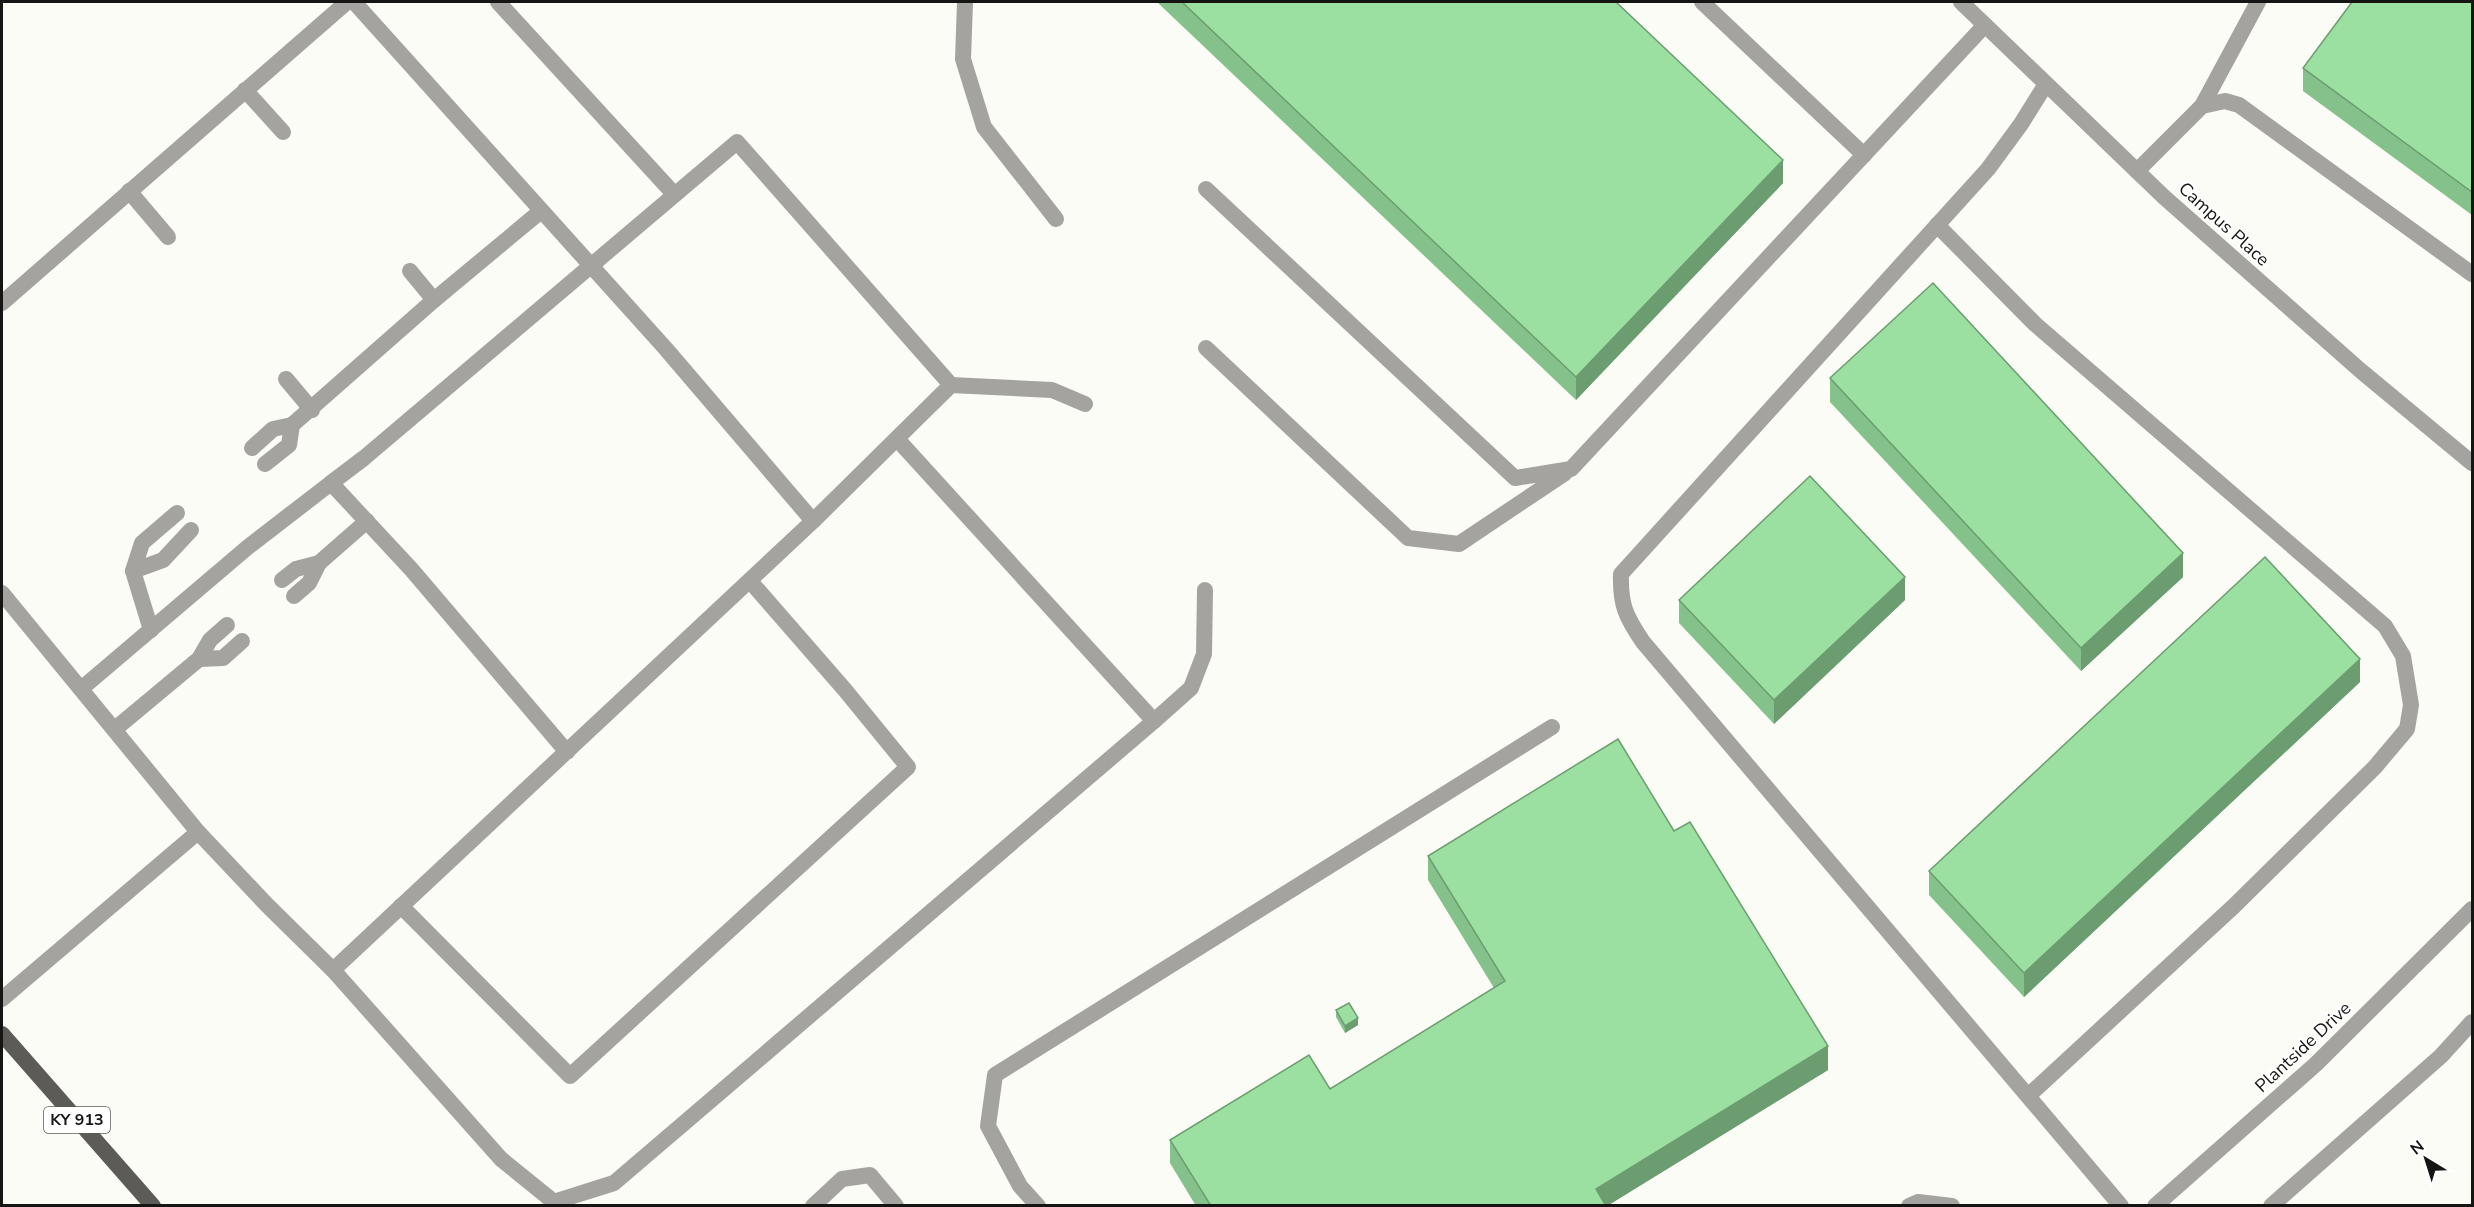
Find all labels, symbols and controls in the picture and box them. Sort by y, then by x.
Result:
street label: Campus Place [2173,177,2275,271]
street label: Plantside Drive [2250,996,2356,1098]
road number: KY 913 [44,1107,110,1133]
north arrow [2396,1129,2456,1189]
text: N [2406,1136,2429,1160]

